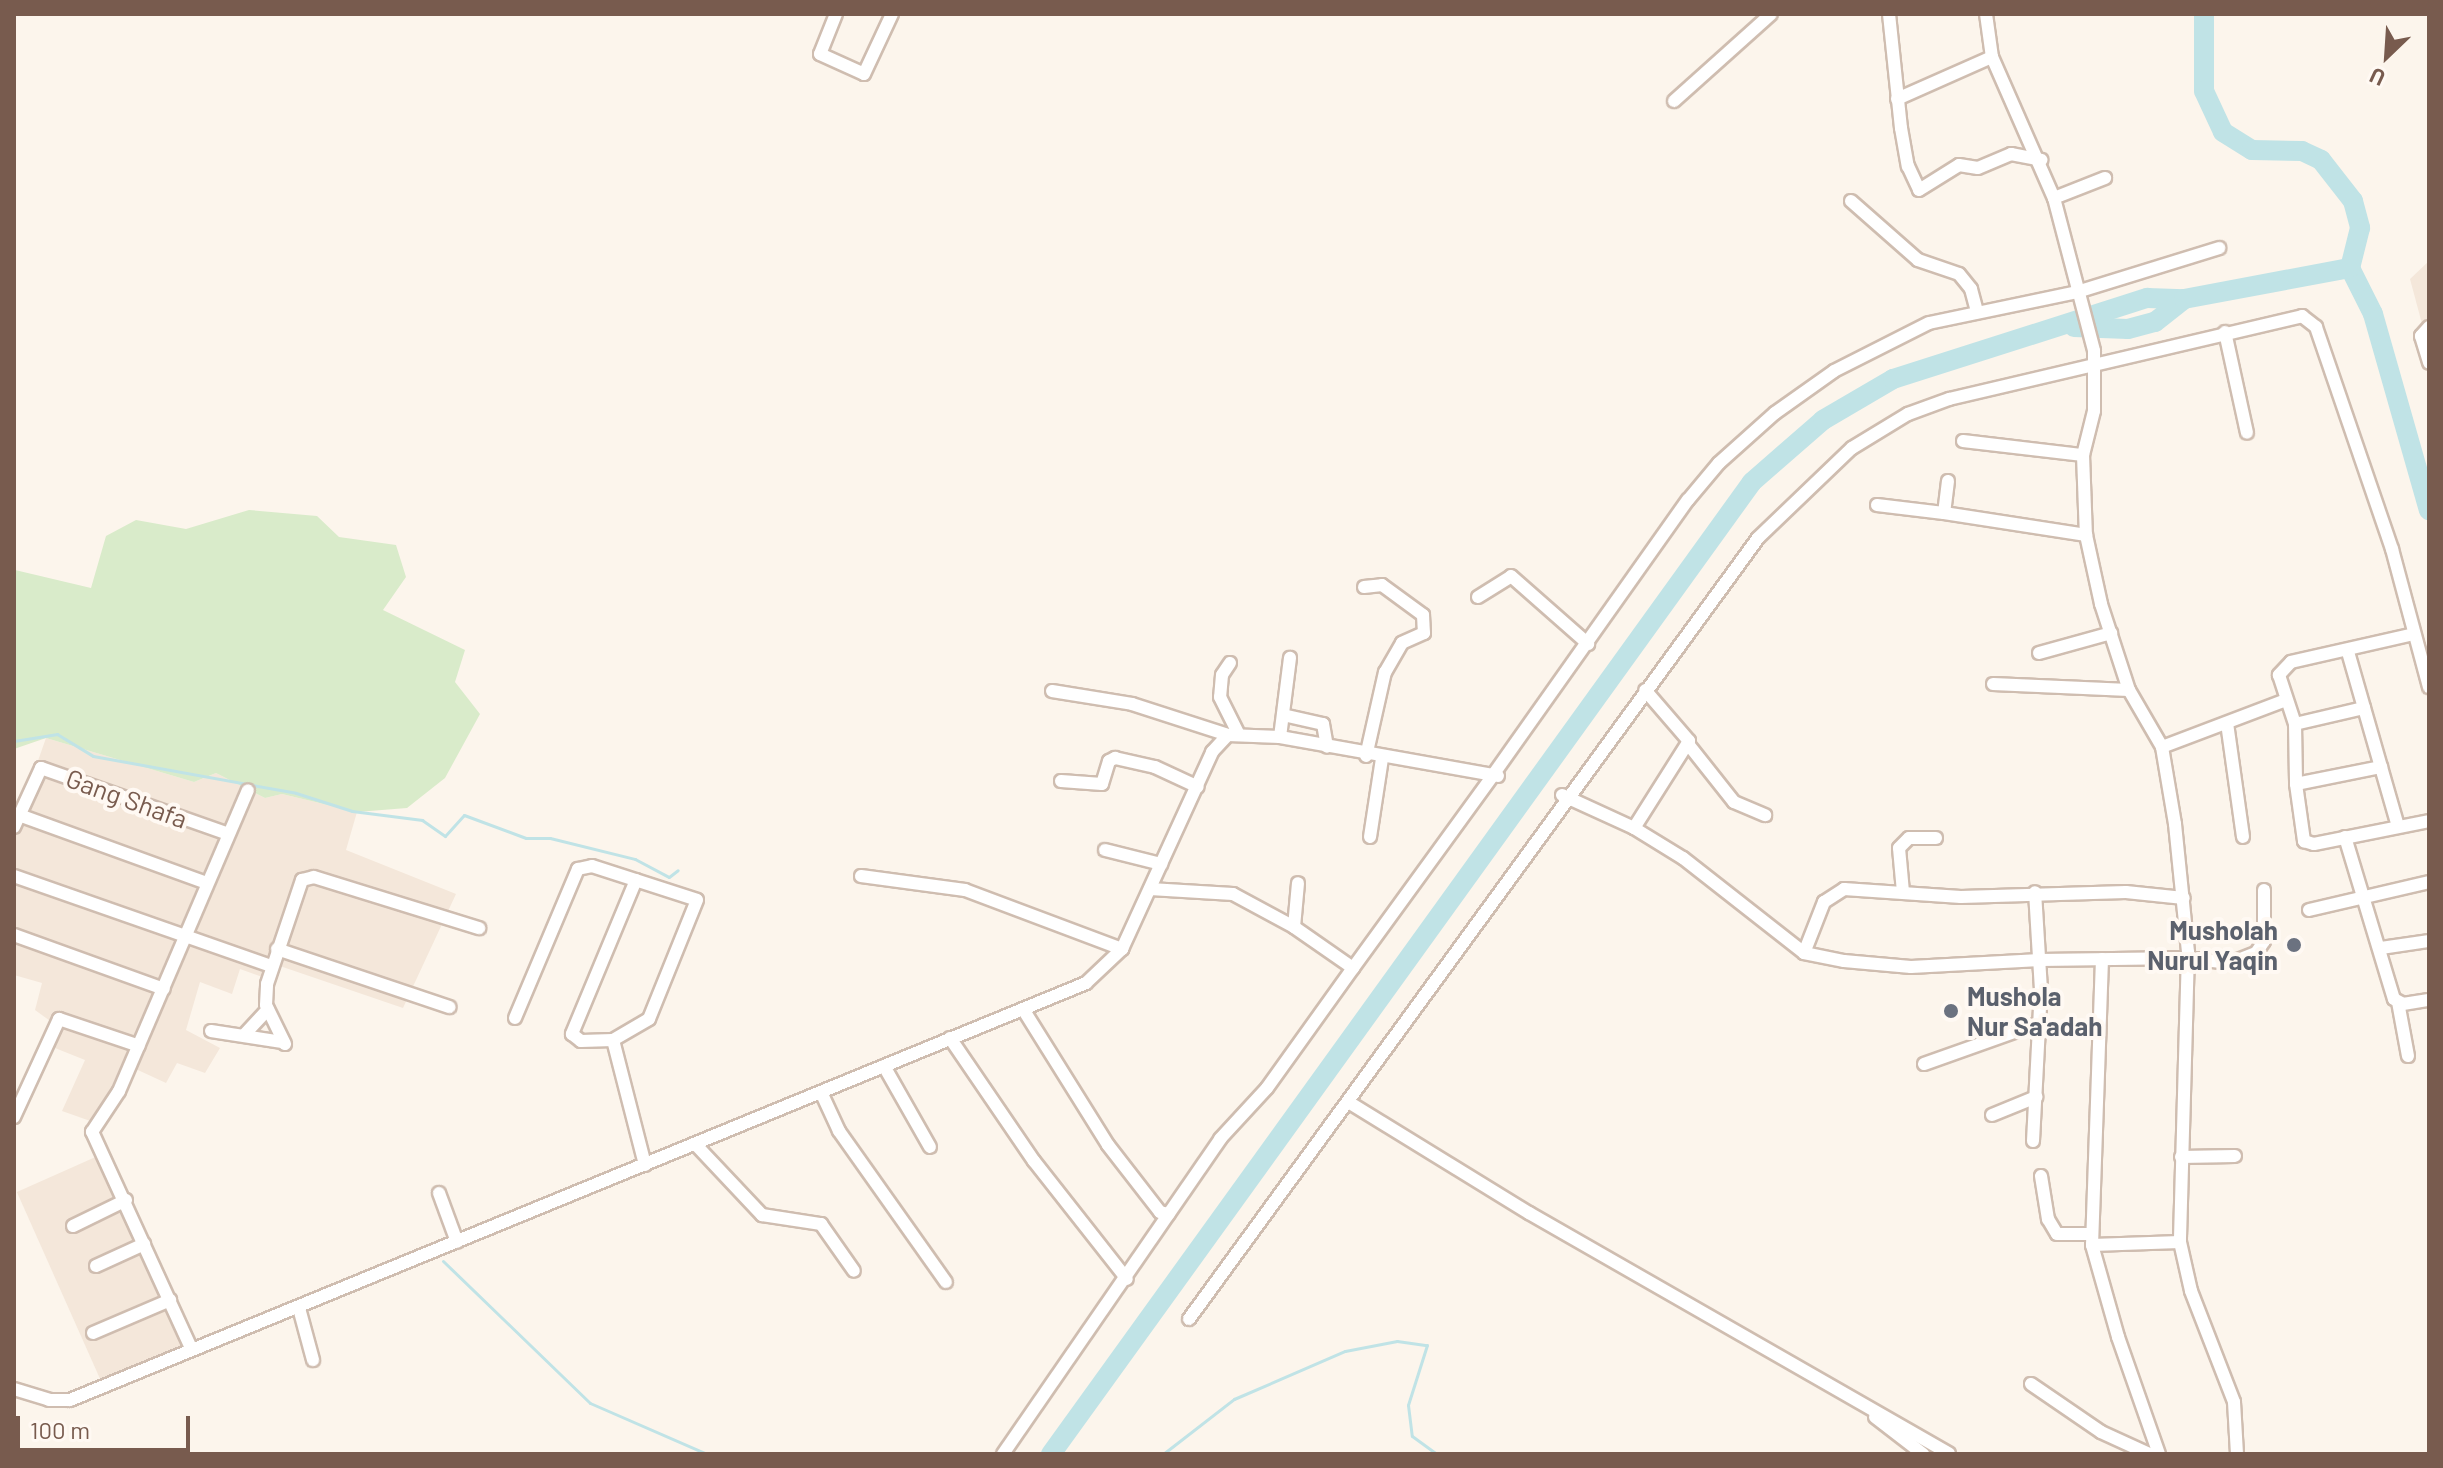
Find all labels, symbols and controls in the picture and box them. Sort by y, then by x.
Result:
north arrow [2347,16,2427,96]
text: U [2365,63,2389,92]
street label: Gang Shafa [62,762,192,834]
place label: Musholah Nurul Yaqin [2147,914,2278,976]
marker: Musholah Nurul Yaqin [2285,936,2303,954]
place label: Mushola Nur Sa'adah [1967,980,2102,1042]
marker: Mushola Nur Sa'adah [1942,1002,1960,1020]
scale bar [20,1400,194,1450]
text: 100 m [30,1415,90,1444]

